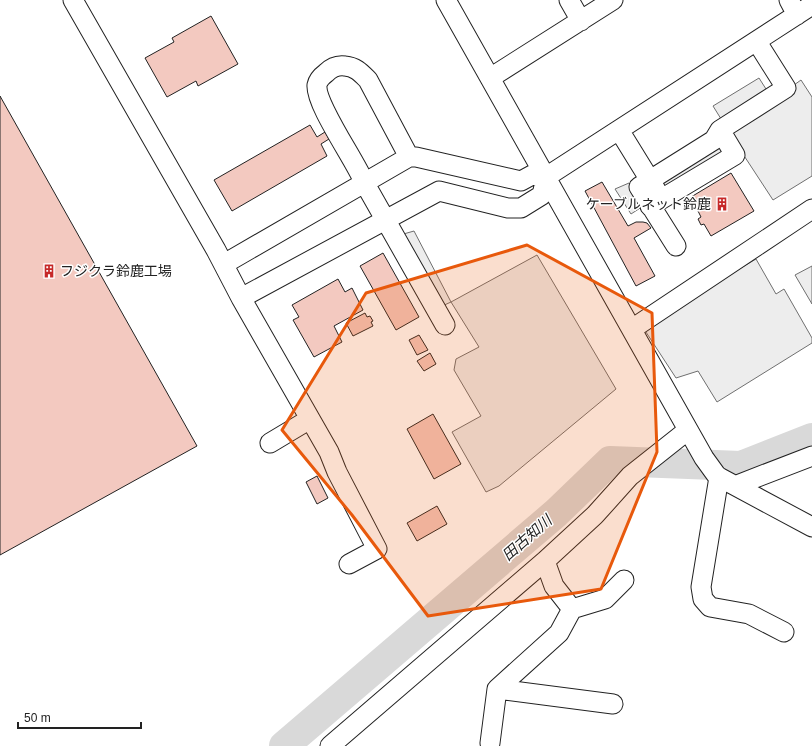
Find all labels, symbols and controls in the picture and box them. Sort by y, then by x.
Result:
place label: ケーブルネット鈴鹿 [586,196,711,212]
building icon: ケーブルネット鈴鹿 [714,196,730,212]
building icon: フジクラ鈴鹿工場 [41,263,57,279]
place label: フジクラ鈴鹿工場 [60,263,172,279]
water label: 田古知川 [498,510,556,564]
scale bar [18,704,141,730]
text: 50 m [24,711,51,725]

